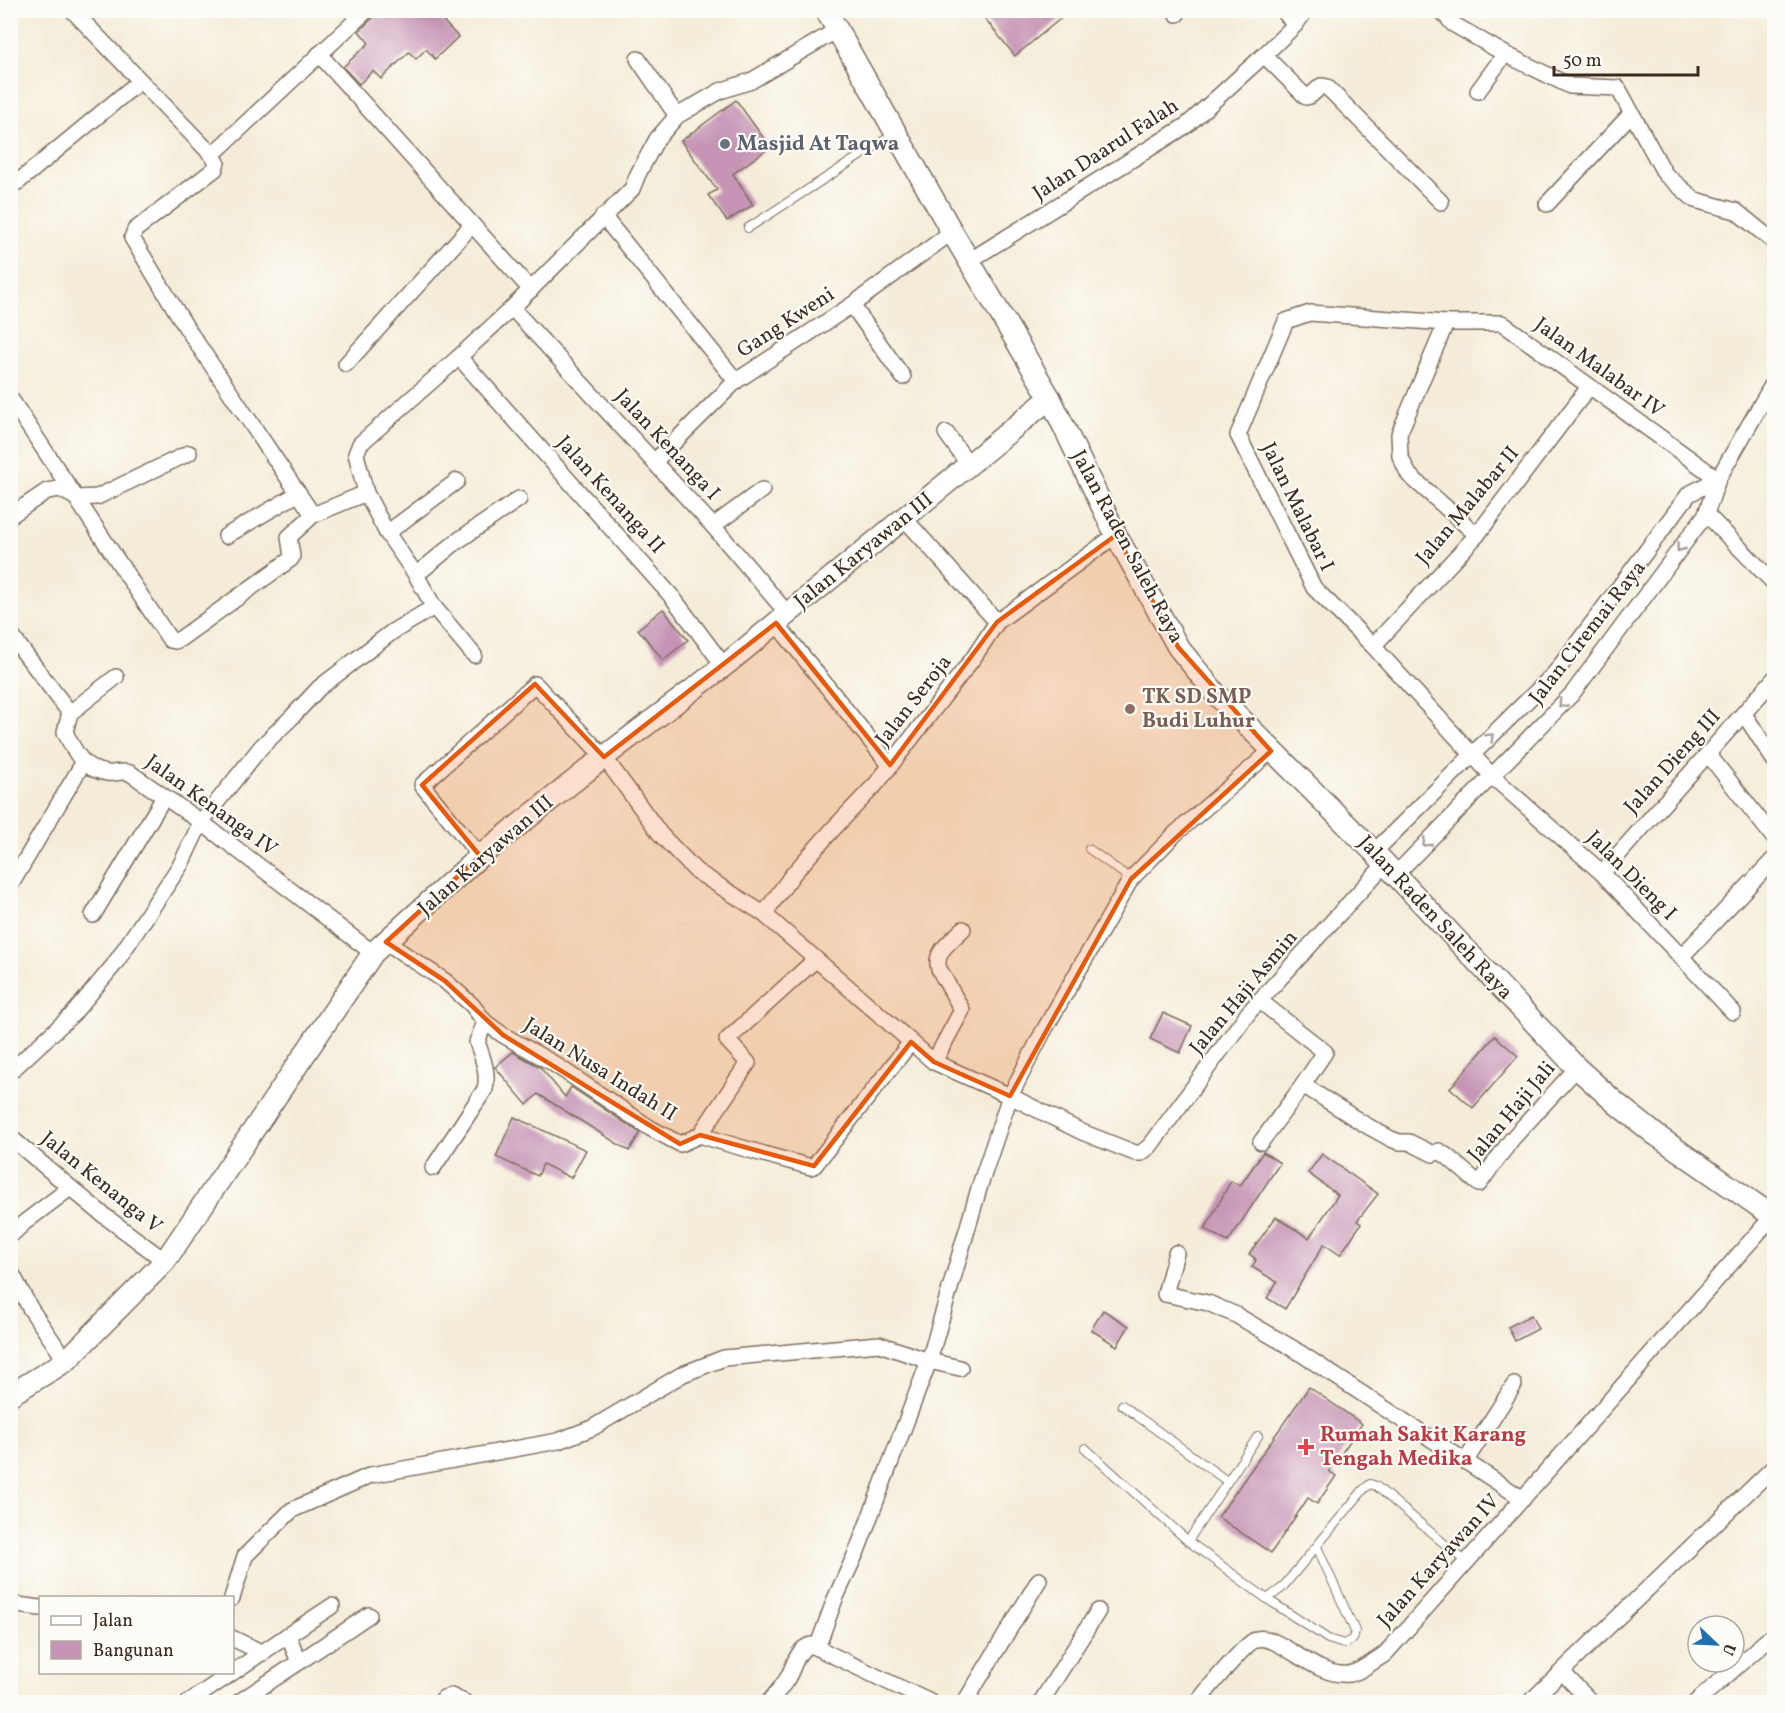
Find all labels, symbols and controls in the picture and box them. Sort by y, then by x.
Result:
scale bar [1554,39,1698,77]
text: 50 m [1563,49,1602,74]
street label: Jalan Daarul Falah [1027,92,1185,208]
place label: Masjid At Taqwa [737,130,899,159]
marker: Masjid At Taqwa [718,137,732,151]
street label: Gang Kweni [732,281,840,365]
street label: Jalan Malabar IV [1528,311,1670,425]
street label: Jalan Kenanga I [608,383,726,507]
street label: Jalan Kenanga II [549,430,671,560]
street label: Jalan Malabar I [1253,438,1341,576]
street label: Jalan Malabar II [1410,440,1526,572]
street label: Jalan Raden Saleh Raya [1064,445,1190,649]
street label: Jalan Karyawan III [788,486,940,616]
one-way arrow [1677,542,1688,553]
street label: Jalan Ciremai Raya [1523,555,1653,711]
street label: Jalan Seroja [869,649,959,753]
place label: TK SD SMP Budi Luhur [1142,683,1255,736]
one-way arrow [1559,696,1570,707]
marker: TK SD SMP Budi Luhur [1123,702,1137,716]
street label: Jalan Dieng III [1618,703,1728,821]
one-way arrow [1483,733,1494,744]
street label: Jalan Kenanga IV [139,748,283,864]
street label: Jalan Karyawan III [412,789,560,923]
street label: Jalan Dieng I [1579,824,1683,928]
street label: Jalan Raden Saleh Raya [1351,829,1519,1007]
one-way arrow [1423,836,1433,847]
street label: Jalan Haji Asmin [1183,924,1305,1062]
street label: Jalan Nusa Indah II [518,1011,682,1129]
street label: Jalan Haji Jali [1461,1055,1563,1169]
street label: Jalan Kenanga V [34,1125,168,1241]
place label: Rumah Sakit Karang Tengah Medika [1320,1421,1526,1474]
marker: Rumah Sakit Karang Tengah Medika [1297,1438,1315,1456]
street label: Jalan Karyawan IV [1371,1488,1507,1634]
legend [39,1596,234,1674]
text: Jalan [93,1609,133,1634]
north arrow [1686,1614,1746,1674]
text: Bangunan [93,1639,174,1664]
text: U [1716,1640,1740,1658]

